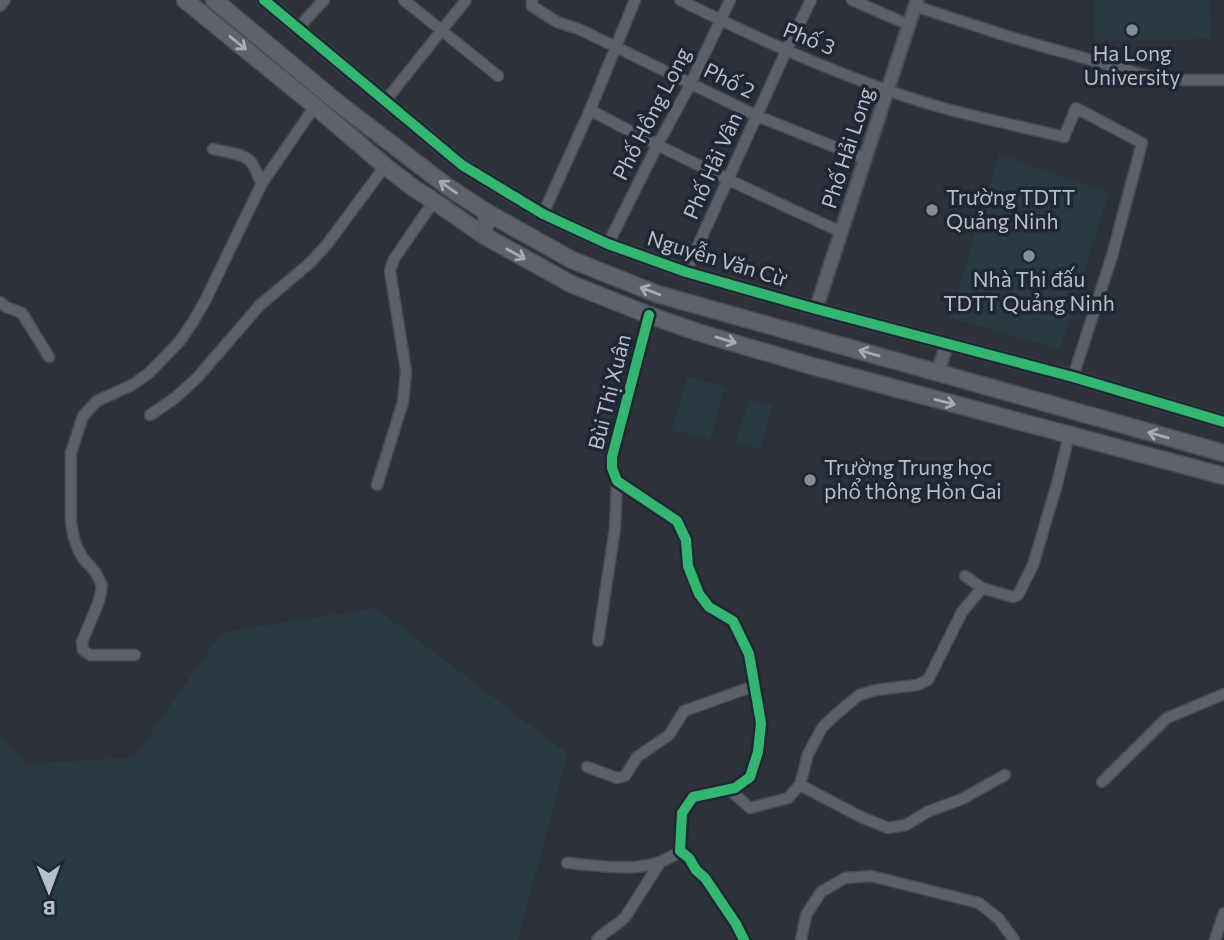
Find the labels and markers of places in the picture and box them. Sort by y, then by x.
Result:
marker: Ha Long University [1124,22,1140,38]
place label: Ha Long University [1084,40,1180,89]
place label: Trường TDTT Quảng Ninh [946,184,1075,233]
marker: Trường TDTT Quảng Ninh [924,202,940,218]
marker: Nhà Thi đấu TDTT Quảng Ninh [1021,248,1037,264]
place label: Nhà Thi đấu TDTT Quảng Ninh [943,266,1115,315]
place label: Trường Trung học phổ thông Hòn Gai [824,454,1002,503]
marker: Trường Trung học phổ thông Hòn Gai [802,472,818,488]

